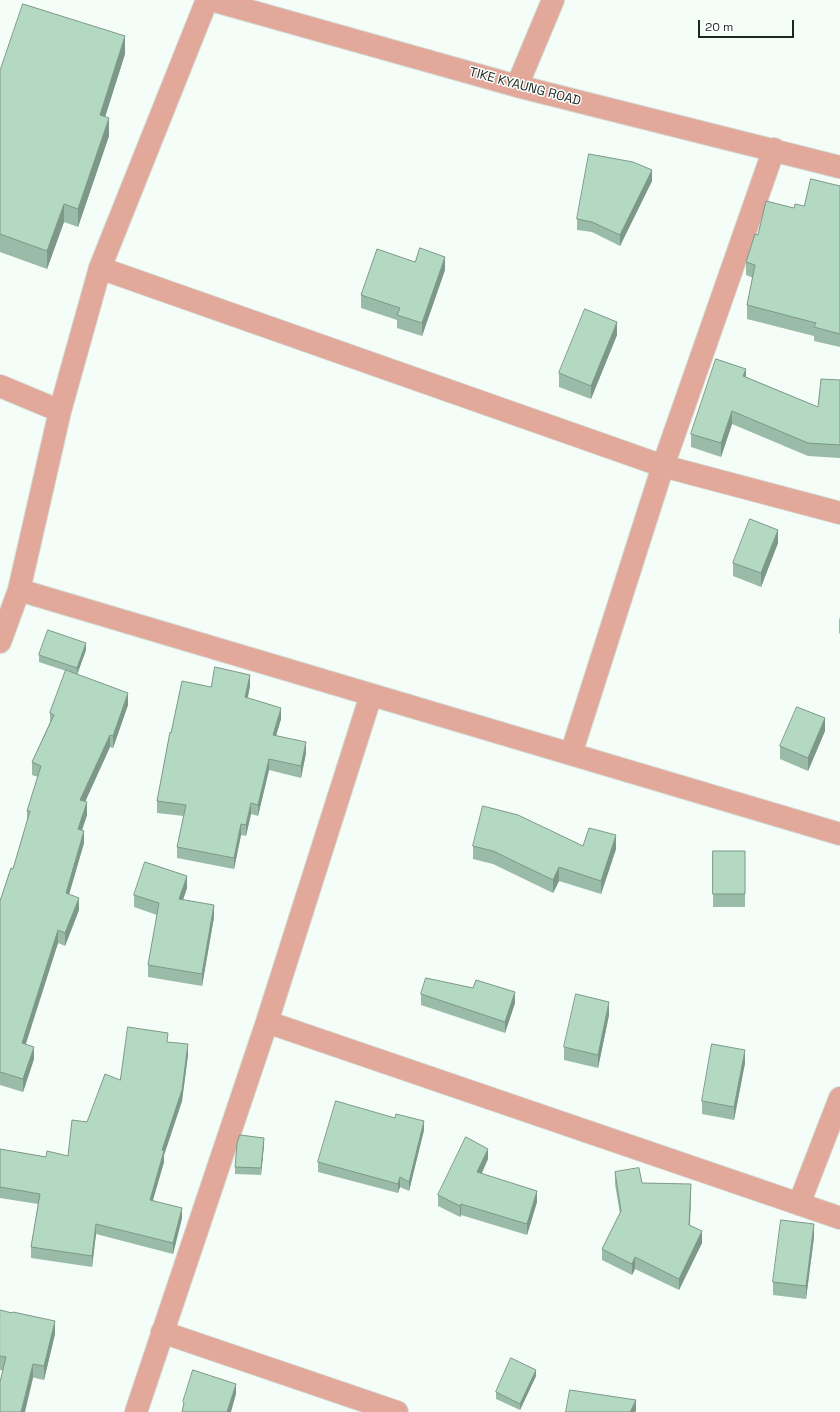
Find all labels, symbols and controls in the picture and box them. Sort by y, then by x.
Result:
scale bar [700,12,796,38]
text: 20 m [705,19,733,35]
street label: TIKE KYAUNG ROAD [467,65,583,109]

